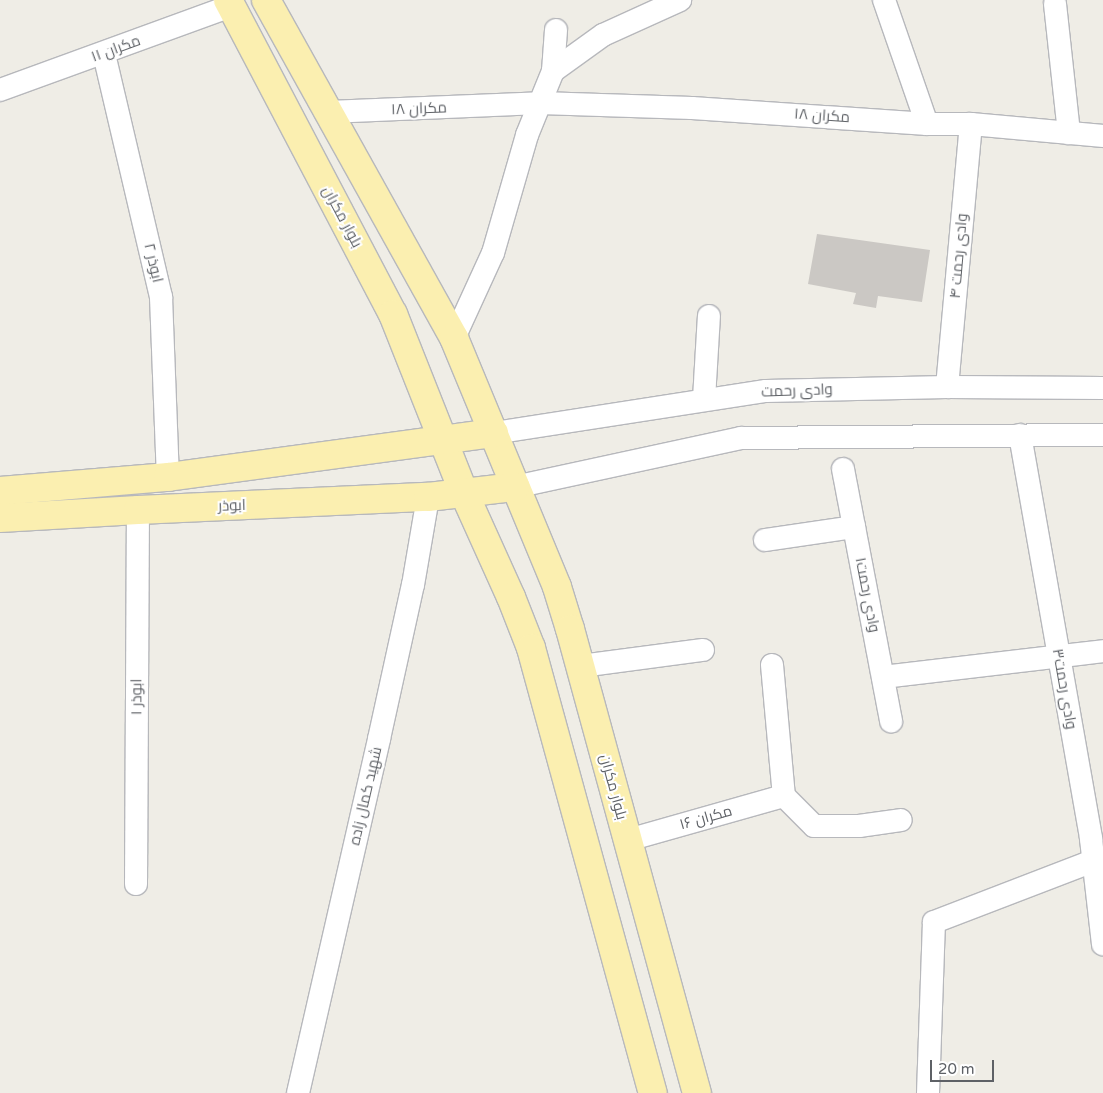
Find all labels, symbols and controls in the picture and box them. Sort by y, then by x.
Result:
street label: مکران ۱۱ [89,32,143,66]
street label: مکران ۱۸ [391,99,447,119]
street label: مکران ۱۸ [793,105,851,127]
street label: بلوار مکران [318,183,366,251]
street label: وادی رحمت ۴ [946,213,972,299]
street label: ابوذر ۲ [140,242,166,284]
street label: وادی رحمت [761,381,833,401]
street label: ابوذر [218,497,246,515]
street label: وادی رحمت۱ [851,556,883,634]
street label: وادی رحمت۳ [1048,647,1080,731]
street label: ابوذر ۱ [128,679,146,715]
street label: شهید کمال زاده [346,745,386,847]
street label: بلوار مکران [596,752,630,822]
street label: مکران ۱۶ [678,802,734,834]
scale bar [933,1050,997,1082]
text: 20 m [938,1060,975,1078]

